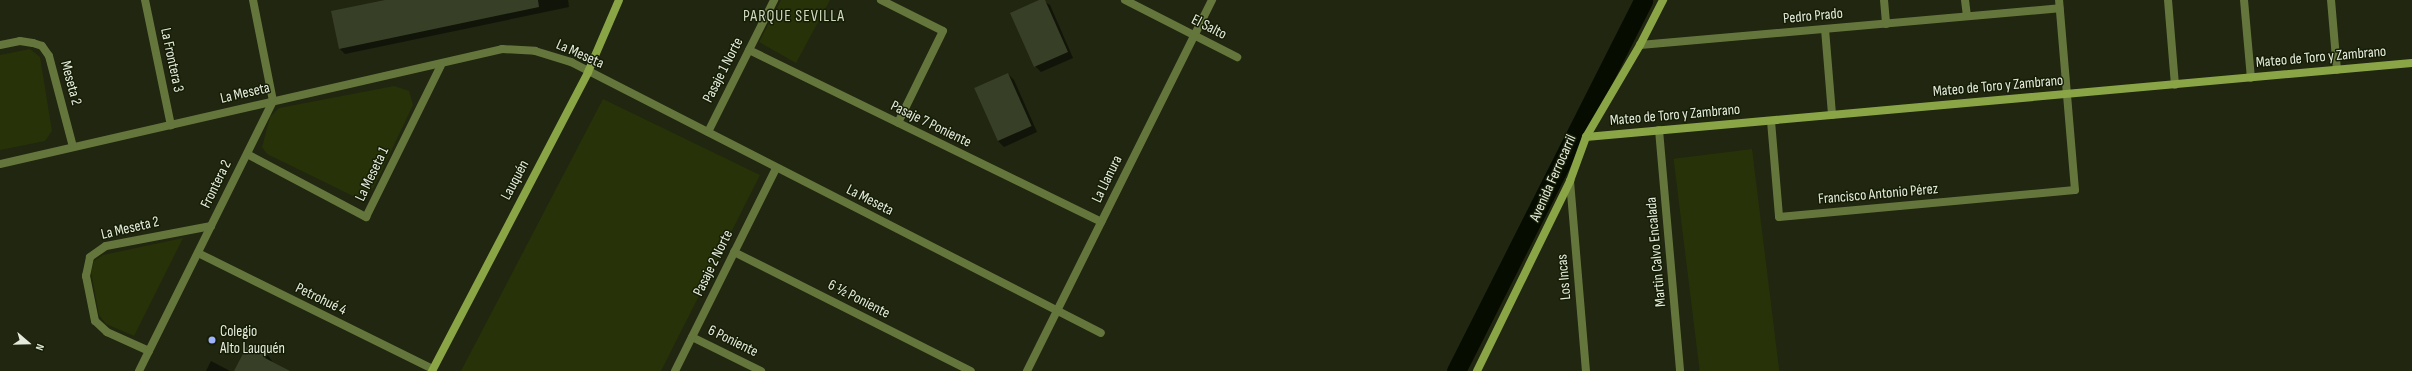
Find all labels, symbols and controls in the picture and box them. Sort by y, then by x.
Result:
street label: Pedro Prado [1782,4,1844,28]
district label: PARQUE SEVILLA [743,7,845,27]
street label: El Salto [1188,11,1230,43]
street label: La Frontera 3 [156,26,188,94]
street label: Pasaje 1 Norte [699,34,747,106]
street label: La Meseta [553,36,607,72]
street label: Mateo de Toro y Zambrano [2255,42,2387,72]
street label: Meseta 2 [56,59,86,107]
street label: Mateo de Toro y Zambrano [1932,71,2064,101]
street label: La Meseta [218,79,272,107]
street label: Pasaje 7 Poniente [888,97,974,151]
street label: Mateo de Toro y Zambrano [1609,100,1741,130]
street label: Avenida Ferrocarril [1526,132,1580,224]
street label: La Meseta 1 [351,144,393,204]
street label: La Llanura [1088,152,1126,206]
street label: Frontera 2 [197,157,235,211]
street label: Lauquén [497,157,533,203]
street label: Francisco Antonio Pérez [1817,180,1939,208]
street label: La Meseta [844,181,896,219]
street label: Martin Calvo Encalada [1642,196,1670,308]
street label: La Meseta 2 [99,213,161,243]
street label: Pasaje 2 Norte [689,227,737,299]
street label: Los Incas [1553,253,1575,301]
street label: 6 ½ Poniente [825,276,893,322]
street label: Petrohué 4 [293,279,349,319]
street label: 6 Poniente [705,321,761,361]
place label: Colegio Alto Lauquén [220,322,285,357]
north arrow [8,323,48,363]
marker: Colegio Alto Lauquén [207,335,217,345]
text: N [33,342,47,352]

